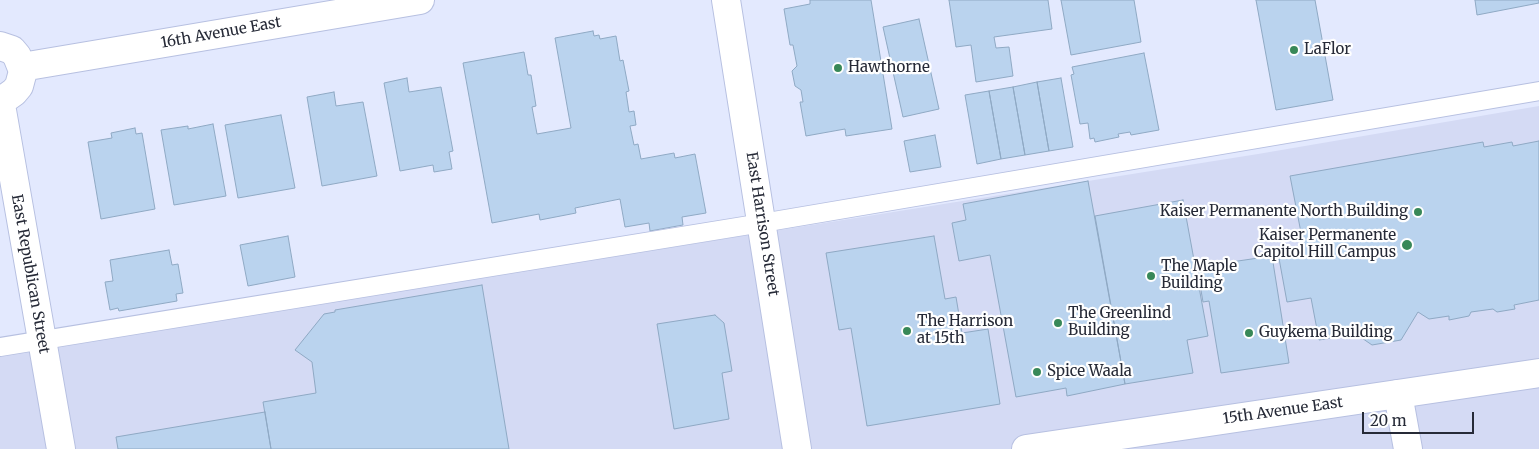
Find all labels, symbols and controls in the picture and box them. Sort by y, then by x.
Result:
street label: 16th Avenue East [159,14,283,52]
place label: LaFlor [1304,41,1351,59]
marker: LaFlor [1288,44,1300,56]
place label: Hawthorne [848,59,930,77]
marker: Hawthorne [832,62,844,74]
street label: East Harrison Street [742,151,782,297]
street label: East Republican Street [7,193,53,355]
place label: Kaiser Permanente North Building [1160,203,1408,221]
marker: Kaiser Permanente North Building [1412,206,1424,218]
place label: Kaiser Permanente Capitol Hill Campus [1254,227,1396,262]
marker: Kaiser Permanente Capitol Hill Campus [1400,238,1414,252]
place label: The Maple Building [1161,258,1237,293]
marker: The Maple Building [1145,270,1157,282]
place label: The Greenlind Building [1068,305,1171,340]
place label: The Harrison at 15th [917,313,1013,348]
marker: The Greenlind Building [1052,317,1064,329]
place label: Guykema Building [1259,324,1393,342]
marker: The Harrison at 15th [901,325,913,337]
marker: Guykema Building [1243,327,1255,339]
place label: Spice Waala [1047,363,1132,381]
marker: Spice Waala [1031,366,1043,378]
street label: 15th Avenue East [1222,394,1344,428]
scale bar [1364,402,1476,434]
text: 20 m [1370,411,1407,430]

